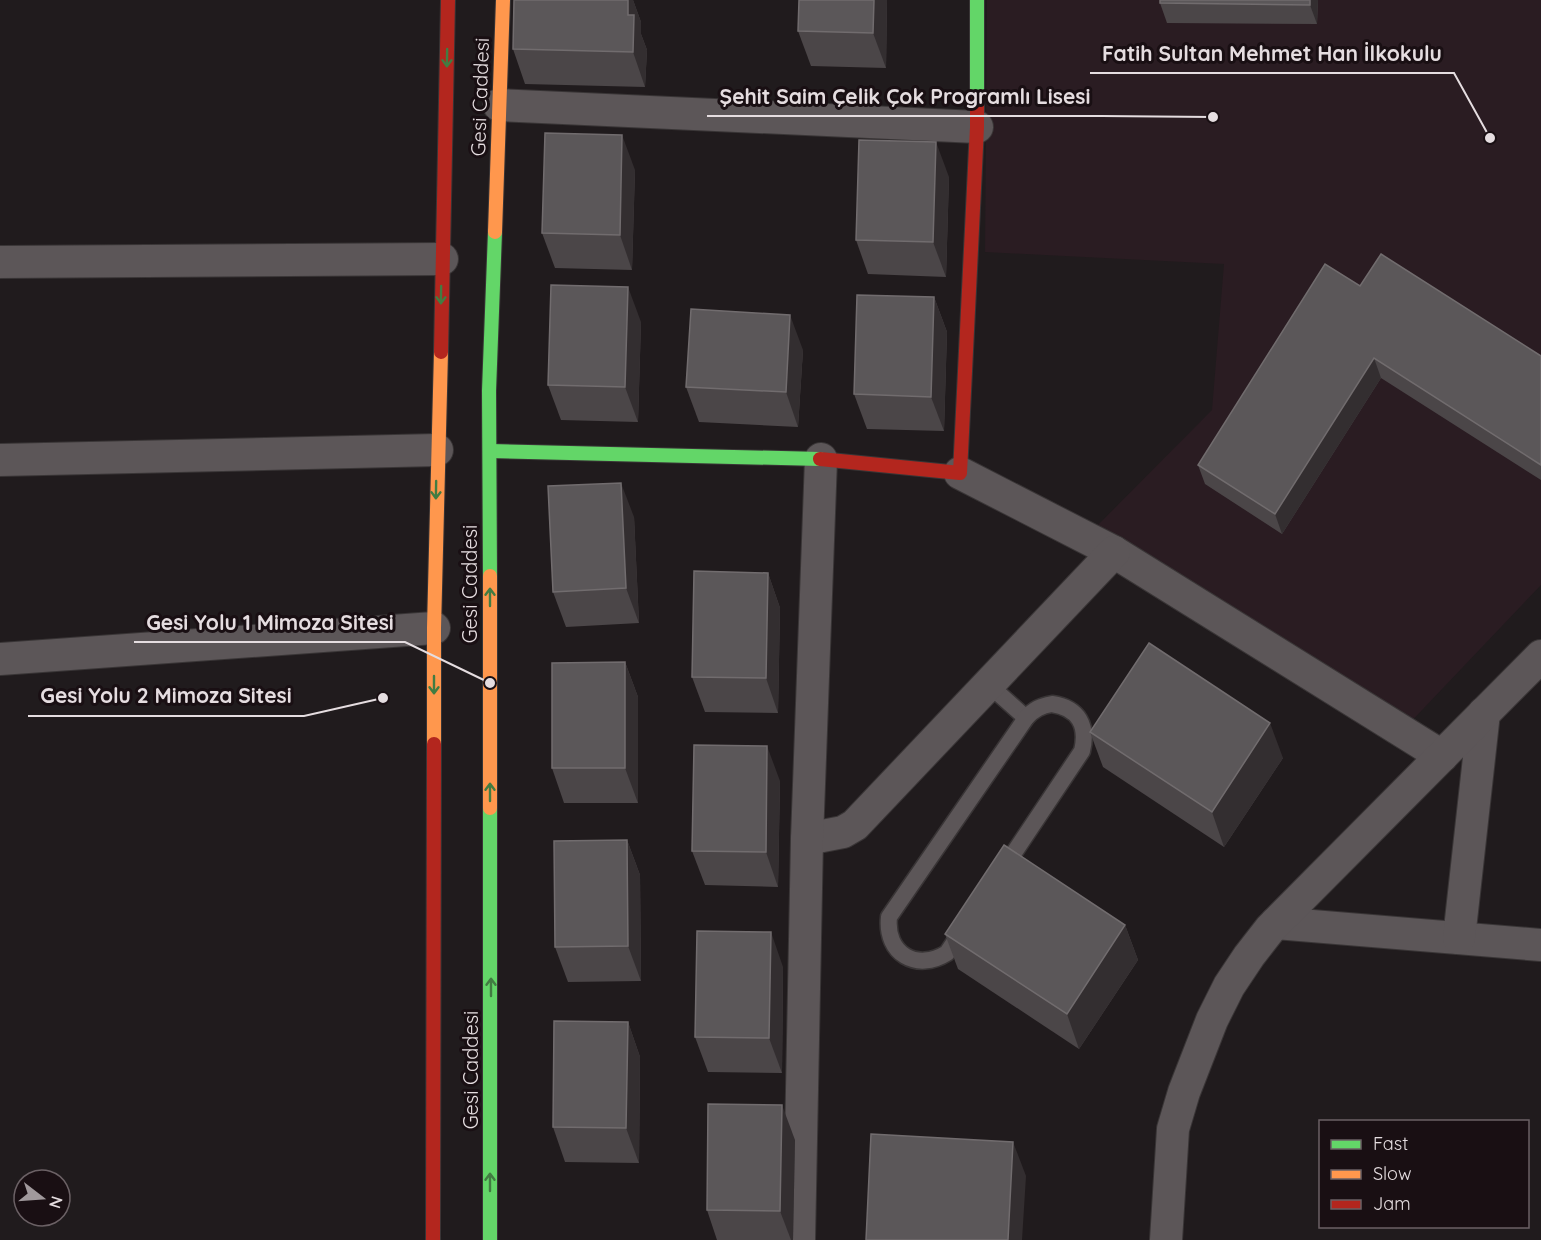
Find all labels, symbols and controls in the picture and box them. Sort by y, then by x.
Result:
callout: Fatih Sultan Mehmet Han İlkokulu [1090,34,1454,73]
street label: Gesi Caddesi [465,37,494,157]
text: Fatih Sultan Mehmet Han İlkokulu [1102,40,1442,66]
one-way arrow [441,48,453,68]
callout: Şehit Saim Çelik Çok Programlı Lisesi [707,77,1102,116]
text: Şehit Saim Çelik Çok Programlı Lisesi [720,83,1090,109]
one-way arrow [436,285,447,305]
one-way arrow [431,480,442,500]
street label: Gesi Caddesi [457,525,482,643]
one-way arrow [484,587,496,607]
callout: Gesi Yolu 1 Mimoza Sitesi [134,603,405,642]
text: Gesi Yolu 1 Mimoza Sitesi [146,609,394,635]
one-way arrow [428,675,440,695]
callout: Gesi Yolu 2 Mimoza Sitesi [28,677,304,716]
text: Gesi Yolu 2 Mimoza Sitesi [40,682,292,708]
one-way arrow [484,782,496,802]
one-way arrow [485,977,497,997]
street label: Gesi Caddesi [458,1011,483,1129]
legend [1319,1120,1529,1228]
text: Fast [1373,1132,1408,1155]
text: Slow [1373,1162,1411,1185]
north arrow [12,1168,72,1228]
one-way arrow [484,1172,496,1192]
text: Jam [1373,1192,1411,1215]
text: N [45,1194,68,1211]

